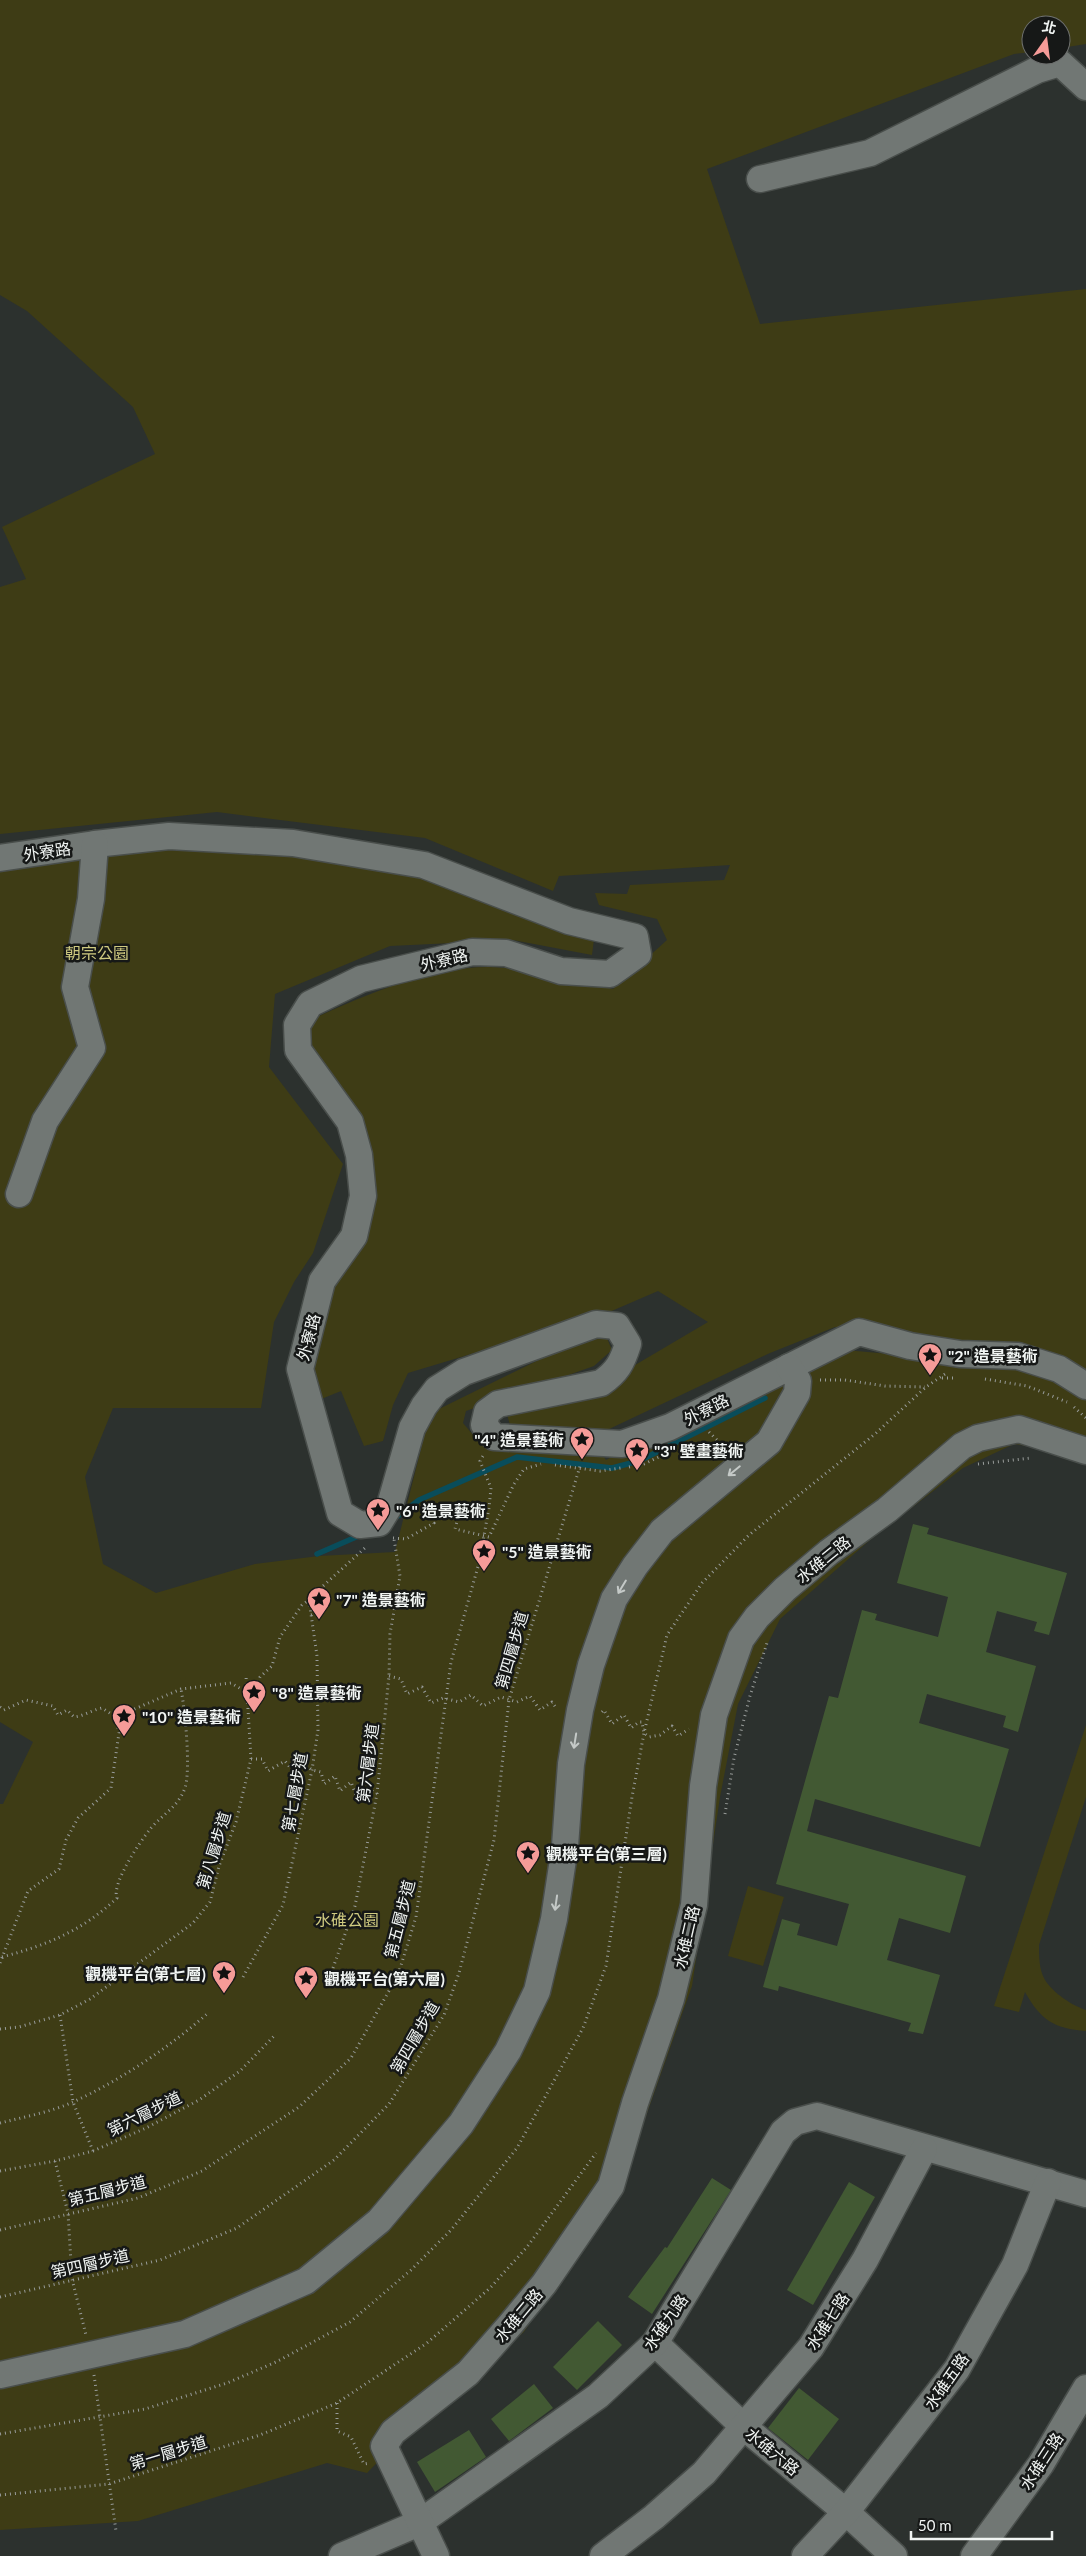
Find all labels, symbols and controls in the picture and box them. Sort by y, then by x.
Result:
north arrow [1021,15,1071,65]
text: 北 [1040,17,1058,37]
street label: 外寮路 [22,838,72,864]
park label: 朝宗公園 [65,943,129,962]
street label: 外寮路 [418,944,470,974]
street label: 外寮路 [293,1311,323,1363]
place icon: "2" 造景藝術 [917,1342,943,1376]
place label: "2" 造景藝術 [948,1346,1038,1365]
street label: 外寮路 [680,1390,732,1428]
place icon: "4" 造景藝術 [569,1426,595,1460]
place label: "4" 造景藝術 [474,1430,564,1449]
place icon: "3" 壁畫藝術 [624,1437,650,1471]
place label: "3" 壁畫藝術 [654,1441,744,1460]
one-way arrow [727,1465,740,1476]
place icon: "6" 造景藝術 [365,1497,391,1531]
place label: "6" 造景藝術 [396,1501,486,1520]
street label: 水碓二路 [792,1531,854,1587]
place icon: "5" 造景藝術 [471,1538,497,1572]
place label: "5" 造景藝術 [502,1542,592,1561]
one-way arrow [616,1579,626,1593]
place icon: "7" 造景藝術 [306,1586,332,1620]
place label: "7" 造景藝術 [336,1590,426,1609]
street label: 第四層步道 [491,1609,531,1691]
place icon: "8" 造景藝術 [241,1679,267,1713]
place label: "8" 造景藝術 [272,1683,362,1702]
place icon: "10" 造景藝術 [111,1703,137,1737]
place label: "10" 造景藝術 [142,1707,241,1726]
street label: 第六層步道 [353,1722,381,1804]
one-way arrow [569,1733,579,1749]
street label: 第七層步道 [278,1751,310,1833]
street label: 第八層步道 [192,1809,234,1891]
place icon: 觀機平台(第三層) [515,1840,541,1874]
place label: 觀機平台(第三層) [546,1844,667,1863]
street label: 第五層步道 [380,1878,418,1960]
one-way arrow [551,1894,561,1910]
street label: 水碓二路 [670,1904,702,1970]
park label: 水碓公園 [315,1910,379,1929]
place icon: 觀機平台(第七層) [211,1960,237,1994]
place label: 觀機平台(第七層) [85,1964,206,1983]
place icon: 觀機平台(第六層) [293,1965,319,1999]
place label: 觀機平台(第六層) [324,1969,445,1988]
street label: 第四層步道 [386,1998,442,2076]
street label: 第六層步道 [104,2087,184,2139]
street label: 第五層步道 [66,2171,148,2209]
street label: 第四層步道 [49,2245,131,2281]
street label: 水碓二路 [490,2284,546,2346]
street label: 水碓七路 [802,2289,852,2353]
street label: 水碓九路 [639,2290,691,2354]
street label: 水碓五路 [920,2349,972,2413]
street label: 水碓六路 [742,2423,804,2479]
street label: 水碓三路 [1016,2429,1066,2493]
street label: 第一層步道 [127,2431,209,2473]
scale bar [911,2508,1052,2540]
text: 50 m [918,2516,952,2534]

